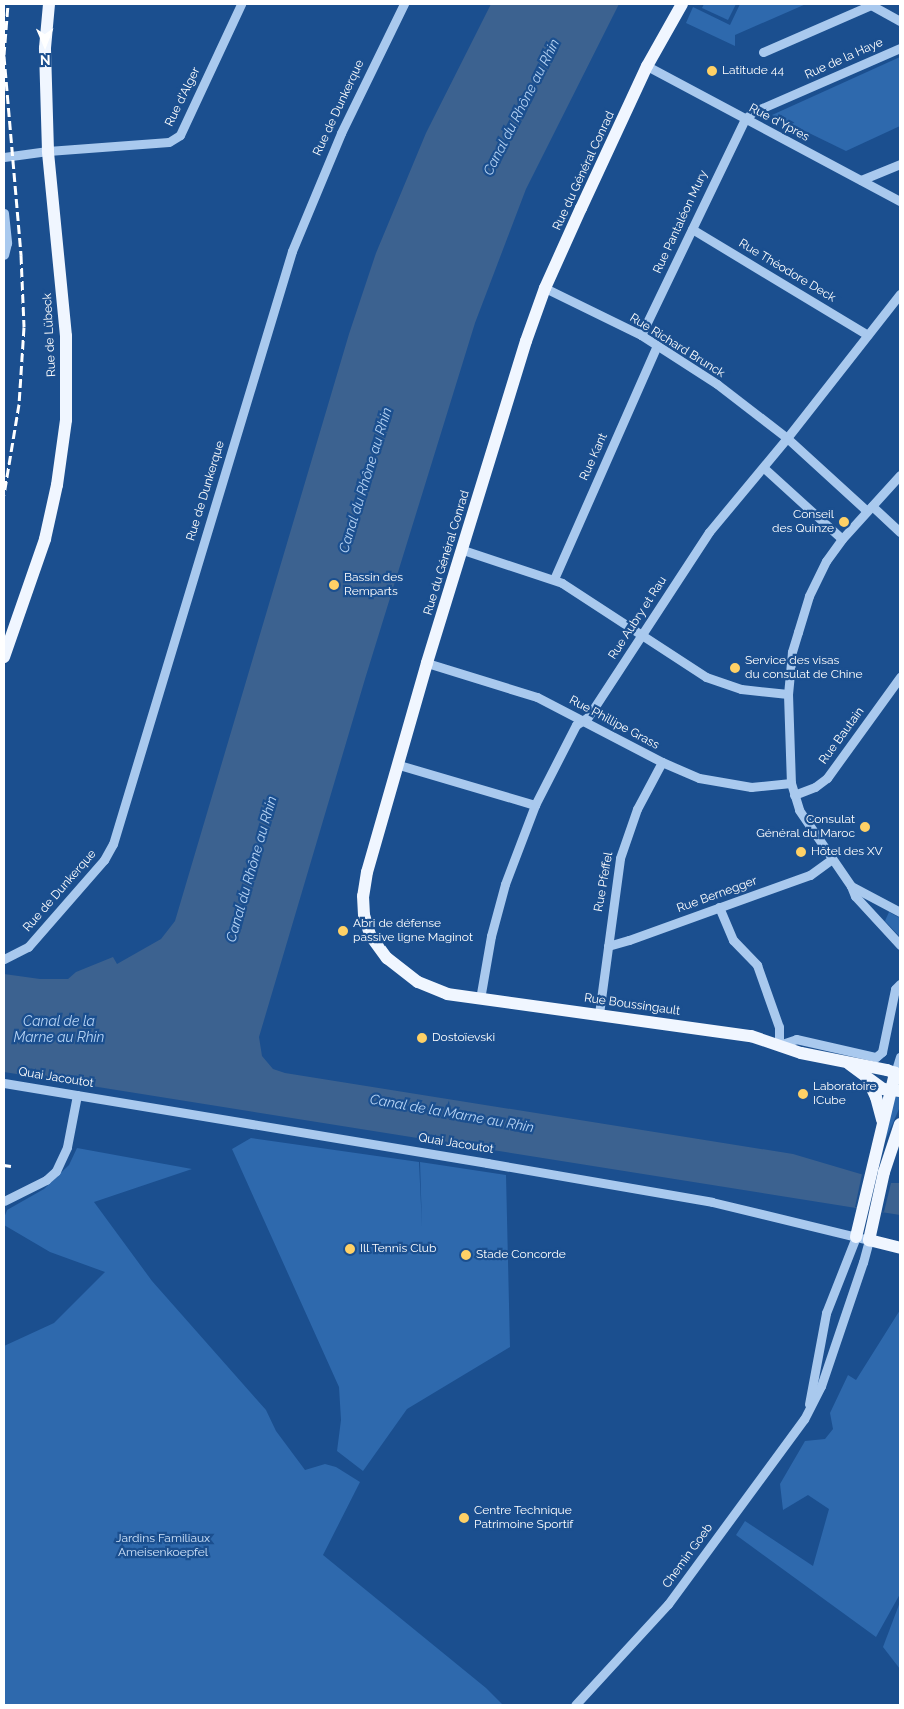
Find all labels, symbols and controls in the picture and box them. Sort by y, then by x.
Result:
north arrow [20,20,70,70]
street label: Rue de la Haye [803,35,885,83]
water label: Canal du Rhône au Rhin [479,36,563,178]
text: N [40,52,51,68]
street label: Rue de Dunkerque [311,58,367,158]
place label: Latitude 44 [722,64,784,78]
street label: Rue d'Alger [162,65,204,129]
marker: Latitude 44 [706,65,718,77]
street label: Rue d'Ypres [746,101,812,145]
street label: Rue du Général Conrad [550,109,618,233]
street label: Rue Pantaléon Mury [651,168,711,276]
street label: Rue Théodore Deck [736,236,838,306]
street label: Rue de Lübeck [41,293,59,377]
street label: Rue Richard Brunck [627,311,727,381]
water label: Canal du Rhône au Rhin [335,405,395,555]
street label: Rue Kant [577,431,611,483]
street label: Rue de Dunkerque [184,439,228,543]
street label: Rue du Général Conrad [421,489,473,617]
place label: Conseil des Quinze [772,508,834,536]
marker: Conseil des Quinze [838,516,850,528]
place label: Bassin des Remparts [344,571,403,599]
street label: Rue Aubry et Rau [606,574,670,662]
marker: Bassin des Remparts [328,579,340,591]
place label: Service des visas du consulat de Chine [745,654,863,682]
marker: Service des visas du consulat de Chine [729,662,741,674]
street label: Rue Phillipe Grass [567,693,661,753]
street label: Rue Bautain [817,705,867,767]
water label: Canal du Rhône au Rhin [222,794,280,944]
place label: Consulat Général du Maroc [756,813,855,841]
marker: Consulat Général du Maroc [859,821,871,833]
place label: Hôtel des XV [811,845,883,859]
marker: Hôtel des XV [795,846,807,858]
street label: Rue de Dunkerque [20,847,100,935]
street label: Rue Pfeffel [592,851,616,913]
street label: Rue Bernegger [675,874,759,916]
place label: Abri de défense passive ligne Maginot [353,917,473,945]
marker: Abri de défense passive ligne Maginot [337,925,349,937]
street label: Rue Boussingault [583,991,681,1019]
water label: Canal de la Marne au Rhin [14,1013,104,1046]
place label: Dostoïevski [432,1031,495,1045]
marker: Dostoïevski [416,1032,428,1044]
street label: Quai Jacoutot [17,1065,95,1091]
place label: Laboratoire ICube [813,1080,876,1108]
marker: Laboratoire ICube [797,1088,809,1100]
water label: Canal de la Marne au Rhin [369,1090,535,1136]
street label: Quai Jacoutot [417,1131,495,1157]
place label: Ill Tennis Club [360,1242,437,1256]
marker: Ill Tennis Club [344,1243,356,1255]
place label: Stade Concorde [476,1248,566,1262]
marker: Stade Concorde [460,1249,472,1261]
place label: Centre Technique Patrimoine Sportif [474,1504,573,1532]
marker: Centre Technique Patrimoine Sportif [458,1512,470,1524]
street label: Chemin Goeb [660,1521,716,1591]
park label: Jardins Familiaux Ameisenkoepfel [116,1532,210,1560]

